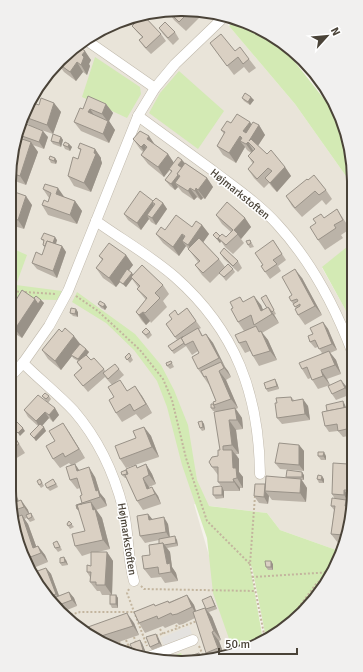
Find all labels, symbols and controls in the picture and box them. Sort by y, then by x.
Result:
north arrow [307,16,347,56]
text: N [328,25,343,38]
street label: Højmarkstoften [208,166,272,222]
street label: Højmarkstoften [115,502,139,576]
scale bar [219,630,297,656]
text: 50 m [225,637,250,652]

